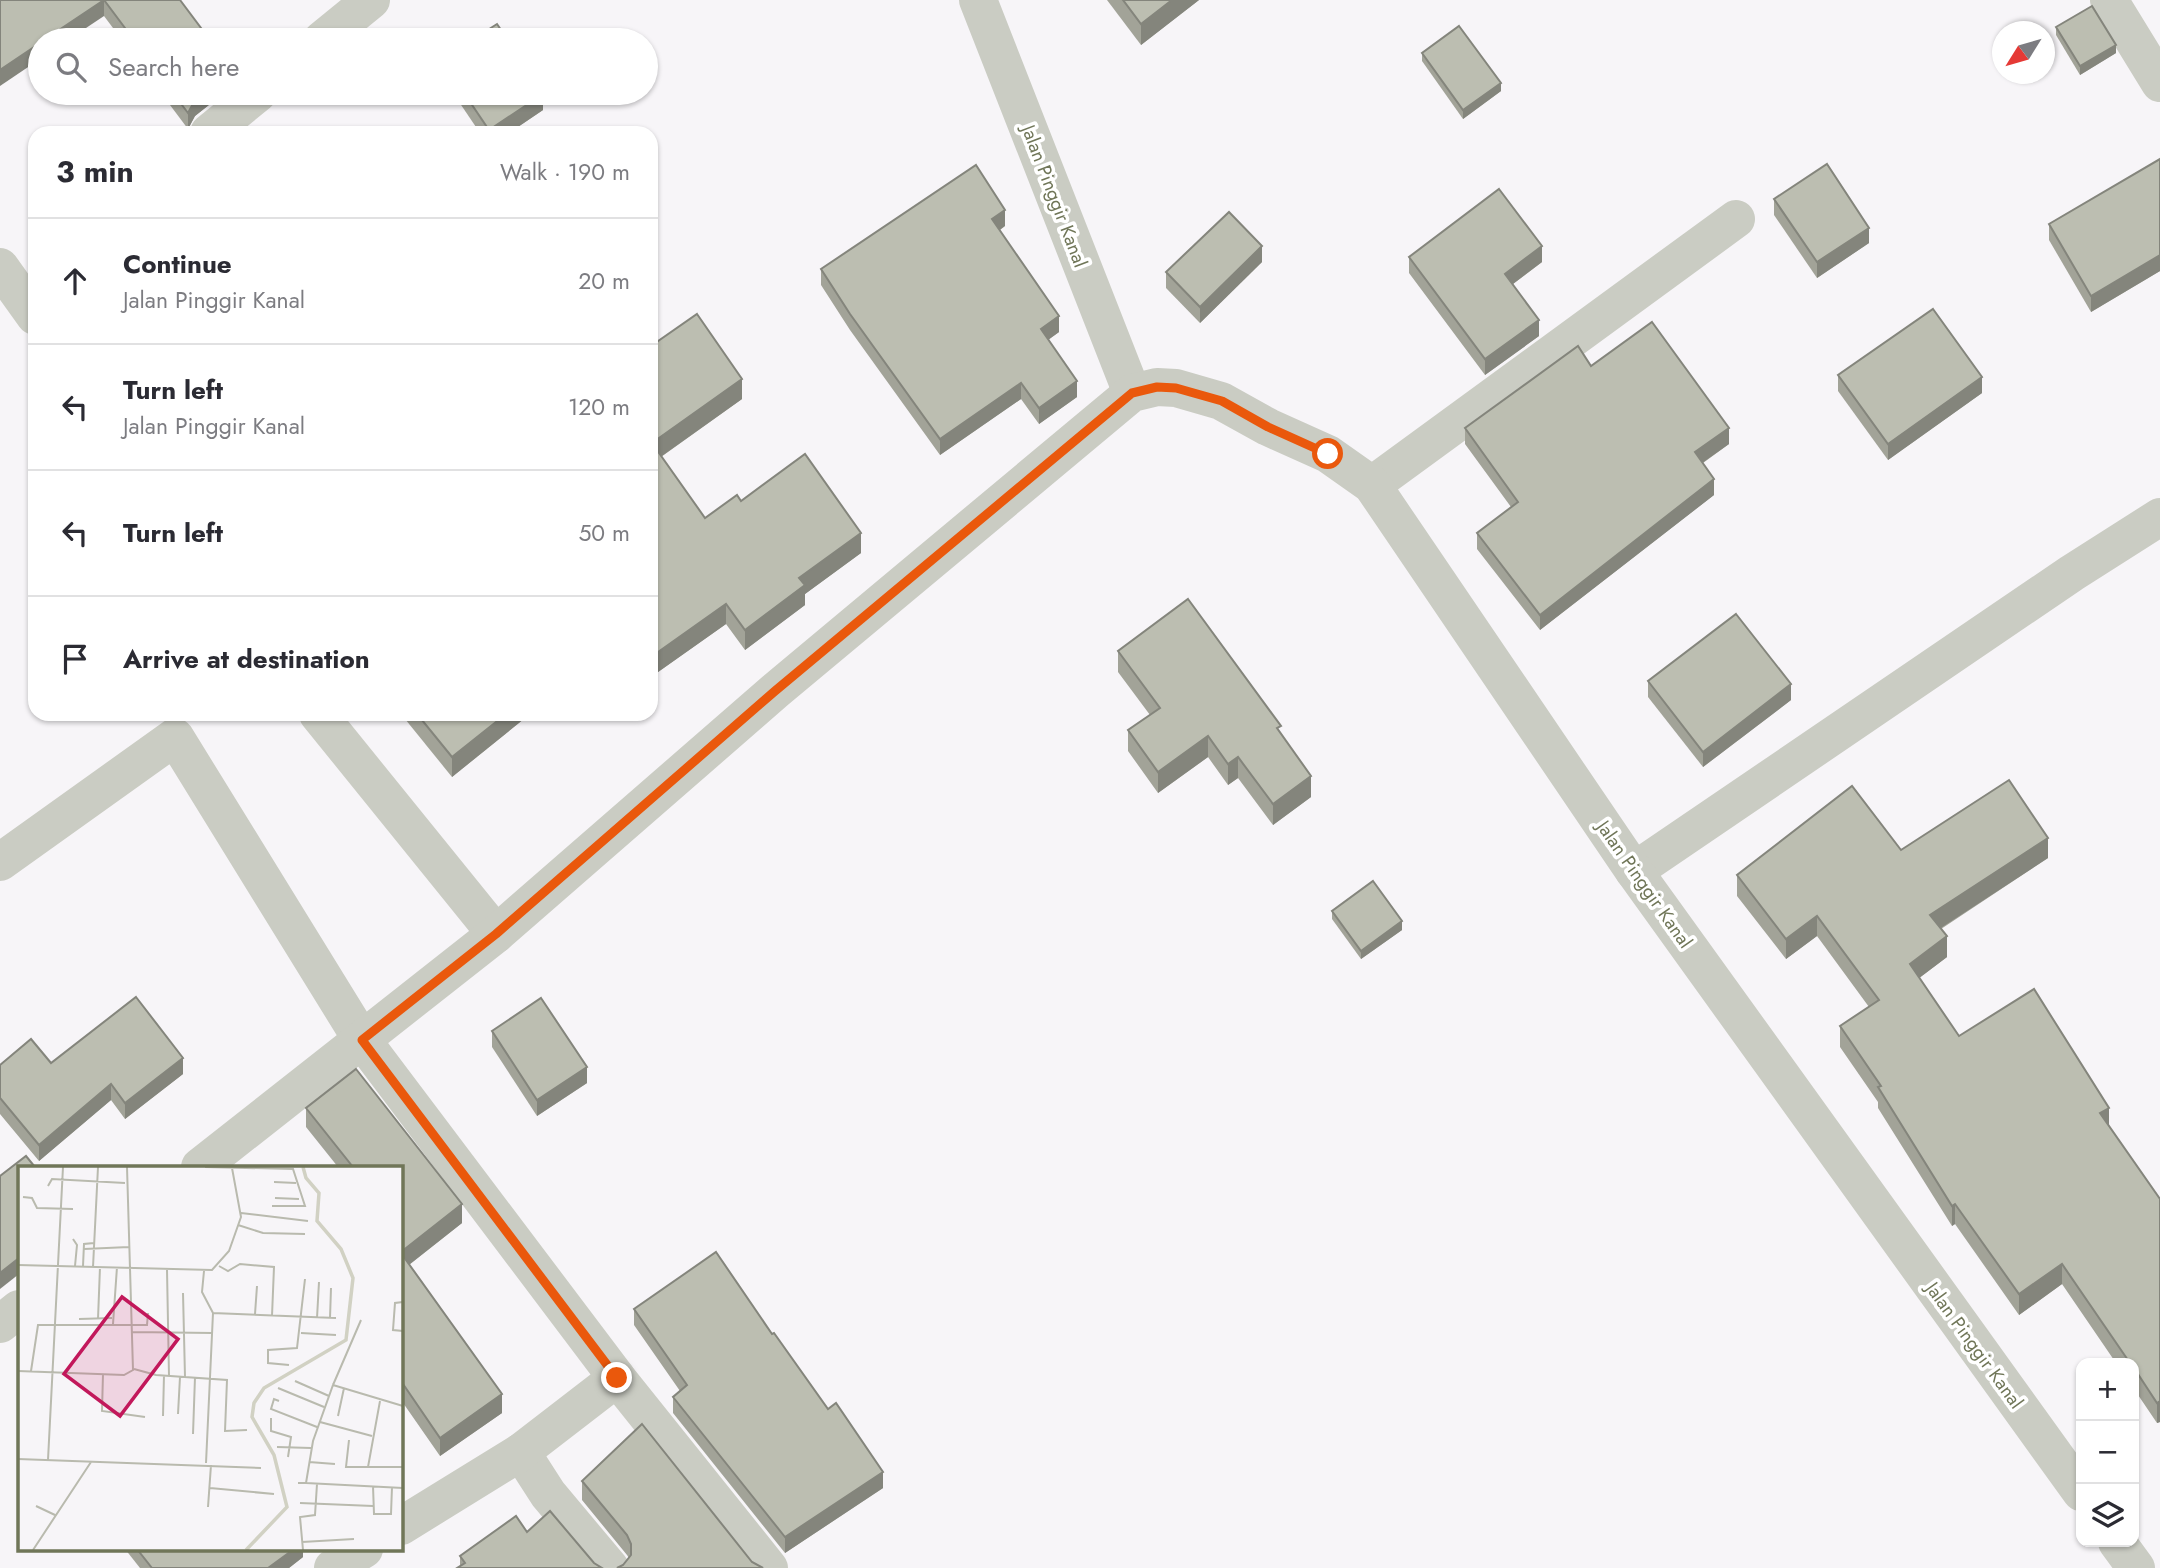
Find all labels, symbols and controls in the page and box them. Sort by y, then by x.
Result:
north arrow [1992,21,2055,84]
search box [28,28,658,105]
icon: search [52,48,90,86]
text: Search here [108,48,240,86]
street label: Jalan Pinggir Kanal [1014,118,1094,271]
text: 3 min [56,150,134,193]
text: Walk · 190 m [500,155,630,189]
text: Continue [123,245,232,283]
icon: ahead [56,262,94,300]
text: 20 m [578,264,630,298]
text: Jalan Pinggir Kanal [123,283,305,317]
text: Turn left [123,371,223,409]
icon: left [56,388,94,426]
text: 120 m [568,390,630,424]
text: Jalan Pinggir Kanal [123,409,305,443]
route start [1312,438,1343,469]
icon: left [56,514,94,552]
text: Turn left [123,514,223,552]
text: 50 m [578,516,630,550]
icon: arrive [56,640,94,678]
text: Arrive at destination [123,640,370,678]
street label: Jalan Pinggir Kanal [1589,812,1699,954]
inset map [18,1166,402,1550]
street label: Jalan Pinggir Kanal [1918,1274,2030,1414]
map controls [2076,1358,2139,1547]
button: + [2076,1358,2139,1421]
route end [601,1362,632,1393]
button: − [2076,1421,2139,1484]
button: layers [2076,1484,2139,1547]

